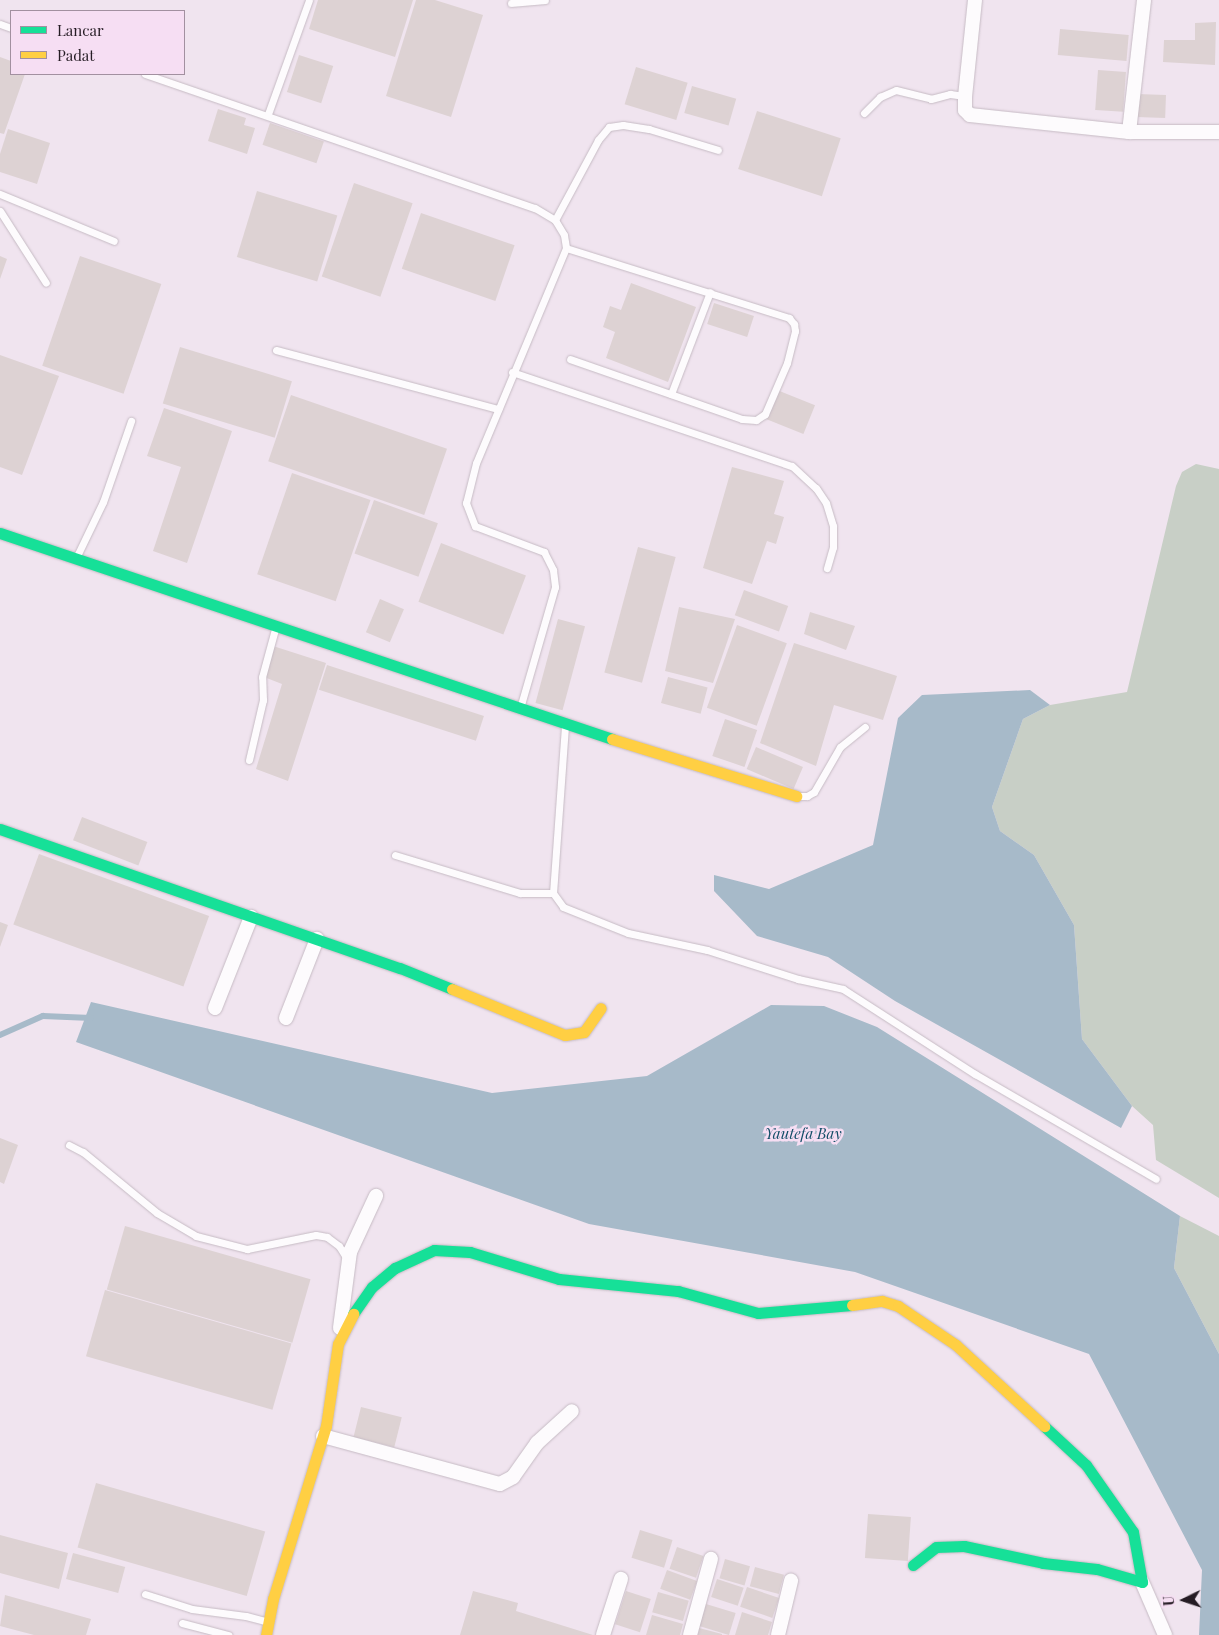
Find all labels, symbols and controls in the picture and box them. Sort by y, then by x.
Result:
legend [10,10,185,75]
text: Lancar [57,20,104,40]
text: Padat [57,45,95,65]
water label: Yautefa Bay [764,1125,842,1143]
north arrow [1159,1575,1209,1625]
text: U [1159,1596,1178,1607]

